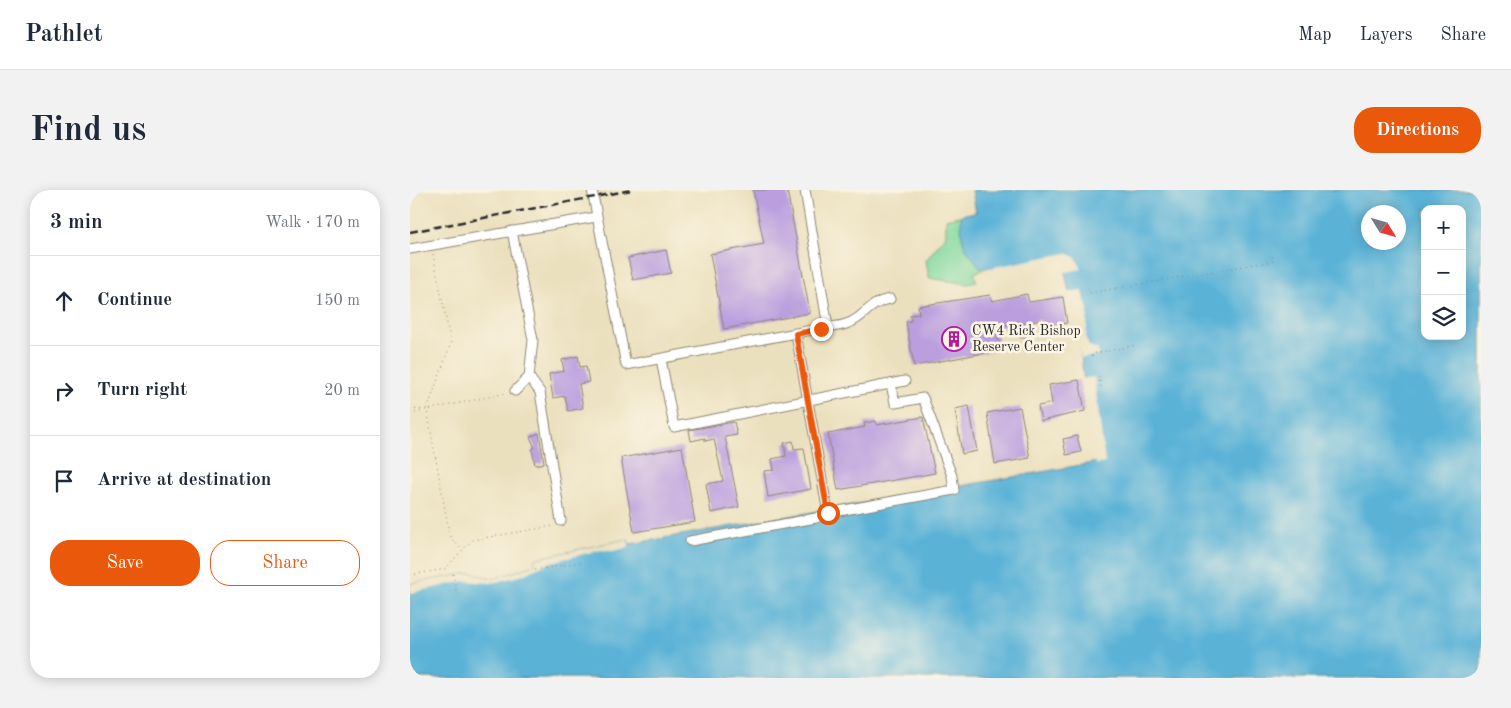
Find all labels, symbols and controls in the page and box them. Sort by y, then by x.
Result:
text: Pathlet [25,23,103,47]
text: Map [1298,26,1332,44]
text: Layers [1360,26,1412,44]
text: Share [1440,26,1486,44]
button: Directions [1354,107,1481,153]
text: Find us [30,113,146,148]
north arrow [1361,205,1406,250]
map controls [1421,205,1466,340]
button: + [1421,205,1466,250]
text: 3 min [50,212,103,233]
text: Walk · 170 m [265,215,360,231]
button: − [1421,250,1466,295]
icon: ahead [50,287,78,315]
text: Continue [97,291,172,310]
text: 150 m [315,293,360,309]
button: layers [1421,295,1466,340]
route end [810,318,833,341]
place label: CW4 Rick Bishop Reserve Center [972,324,1081,354]
building icon: CW4 Rick Bishop Reserve Center [941,326,967,352]
icon: right [50,377,78,405]
text: Turn right [97,381,187,400]
text: 20 m [324,383,360,399]
icon: arrive [50,467,78,495]
text: Arrive at destination [97,471,271,490]
route start [817,502,840,525]
button: Save [50,540,200,586]
button: Share [210,540,360,586]

